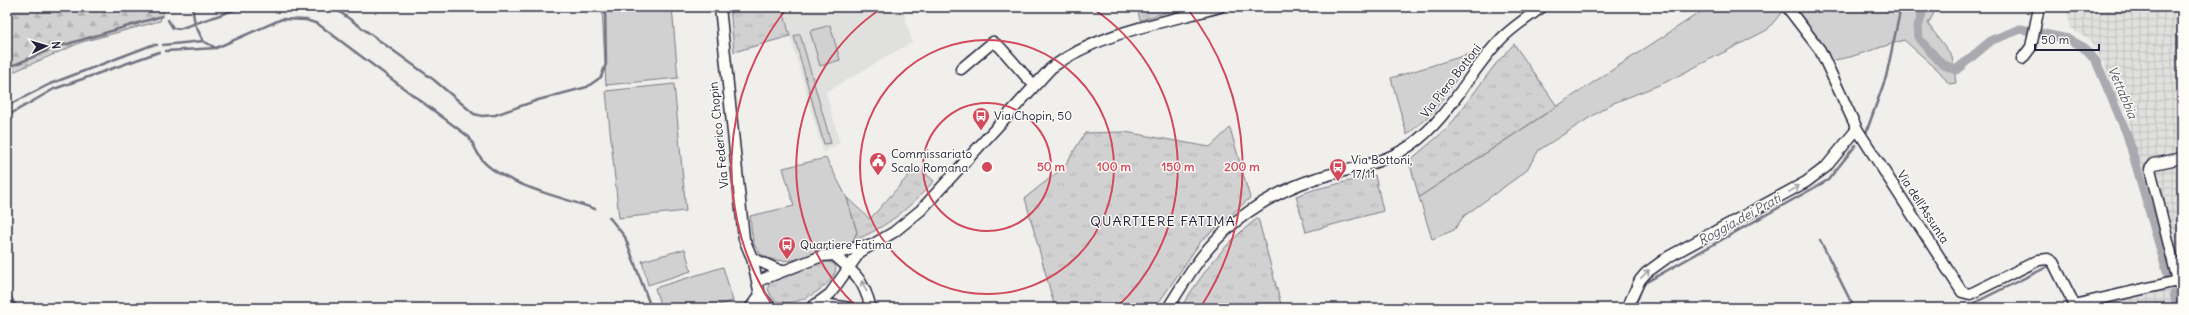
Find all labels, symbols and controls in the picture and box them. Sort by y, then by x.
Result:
north arrow [26,26,66,66]
scale bar [2035,26,2099,52]
text: 50 m [2041,32,2070,47]
text: N [49,41,63,50]
street label: Via Piero Bottoni [1417,41,1484,121]
water label: Vettabbia [2104,63,2141,122]
street label: Via Federico Chopin [705,81,732,189]
bus stop icon: Via Chopin, 50 [971,106,991,131]
place label: Via Chopin, 50 [994,108,1072,123]
place label: Commissariato Scalo Romana [891,146,973,175]
public building icon: Commissariato Scalo Romana [868,151,888,176]
place label: Via Bottoni, 17/11 [1351,152,1412,181]
bus stop icon: Via Bottoni, 17/11 [1328,157,1348,182]
text: 50 m [1037,159,1066,174]
text: 100 m [1097,159,1131,174]
text: 150 m [1162,159,1195,174]
text: 200 m [1224,159,1260,174]
centre of rings [980,160,994,174]
street label: Via dell'Assunta [1894,167,1953,246]
one-way arrow [1788,185,1800,193]
water label: Roggia dei Prati [1695,189,1785,249]
district label: QUARTIERE FATIMA [1090,212,1236,230]
bus stop icon: Quartiere Fatima [777,235,797,260]
place label: Quartiere Fatima [800,237,892,252]
one-way arrow [1641,269,1650,279]
one-way arrow [860,281,867,293]

